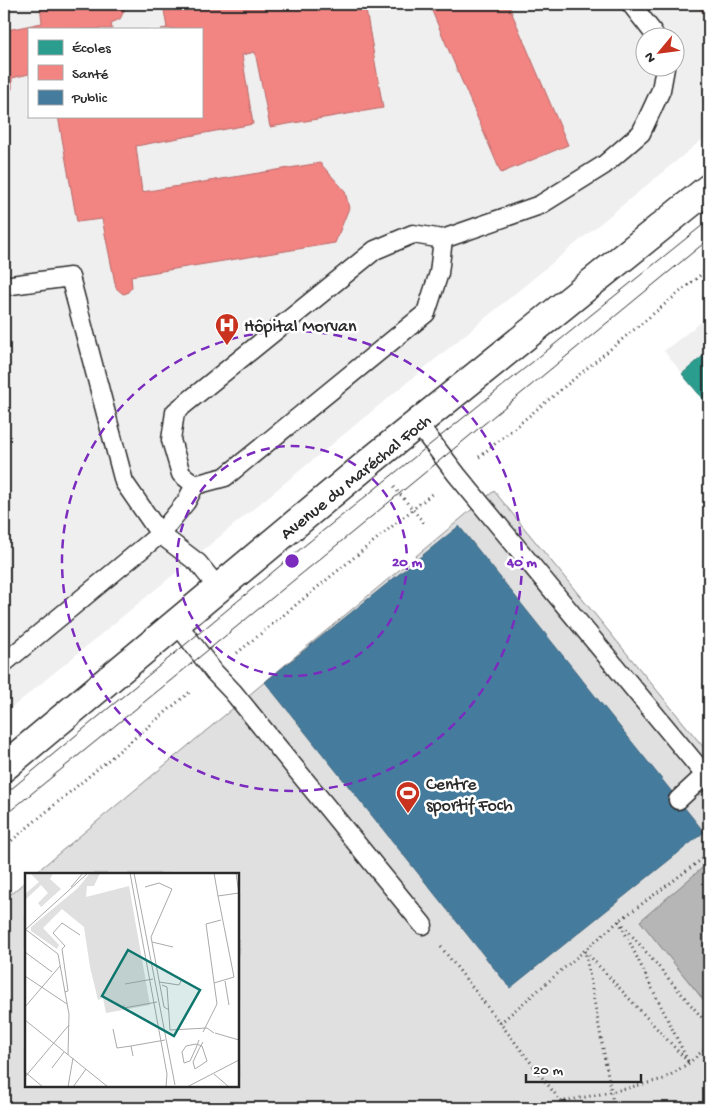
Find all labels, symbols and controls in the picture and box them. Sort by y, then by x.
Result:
legend [28,28,202,118]
north arrow [636,28,686,78]
text: Écoles [72,40,111,58]
text: N [641,49,660,65]
text: Santé [72,66,109,84]
text: Public [71,90,108,108]
hospital icon: Hôpital Morvan [214,312,240,346]
place label: Hôpital Morvan [244,317,357,338]
street label: Avenue du Maréchal Foch [277,410,437,545]
centre of rings [283,552,301,570]
text: 20 m [392,554,422,572]
text: 40 m [506,554,537,572]
place label: Centre sportif Foch [426,775,513,817]
sports icon: Centre sportif Foch [395,780,421,814]
inset map [25,873,239,1087]
scale bar [526,1052,640,1084]
text: 20 m [533,1062,563,1080]

